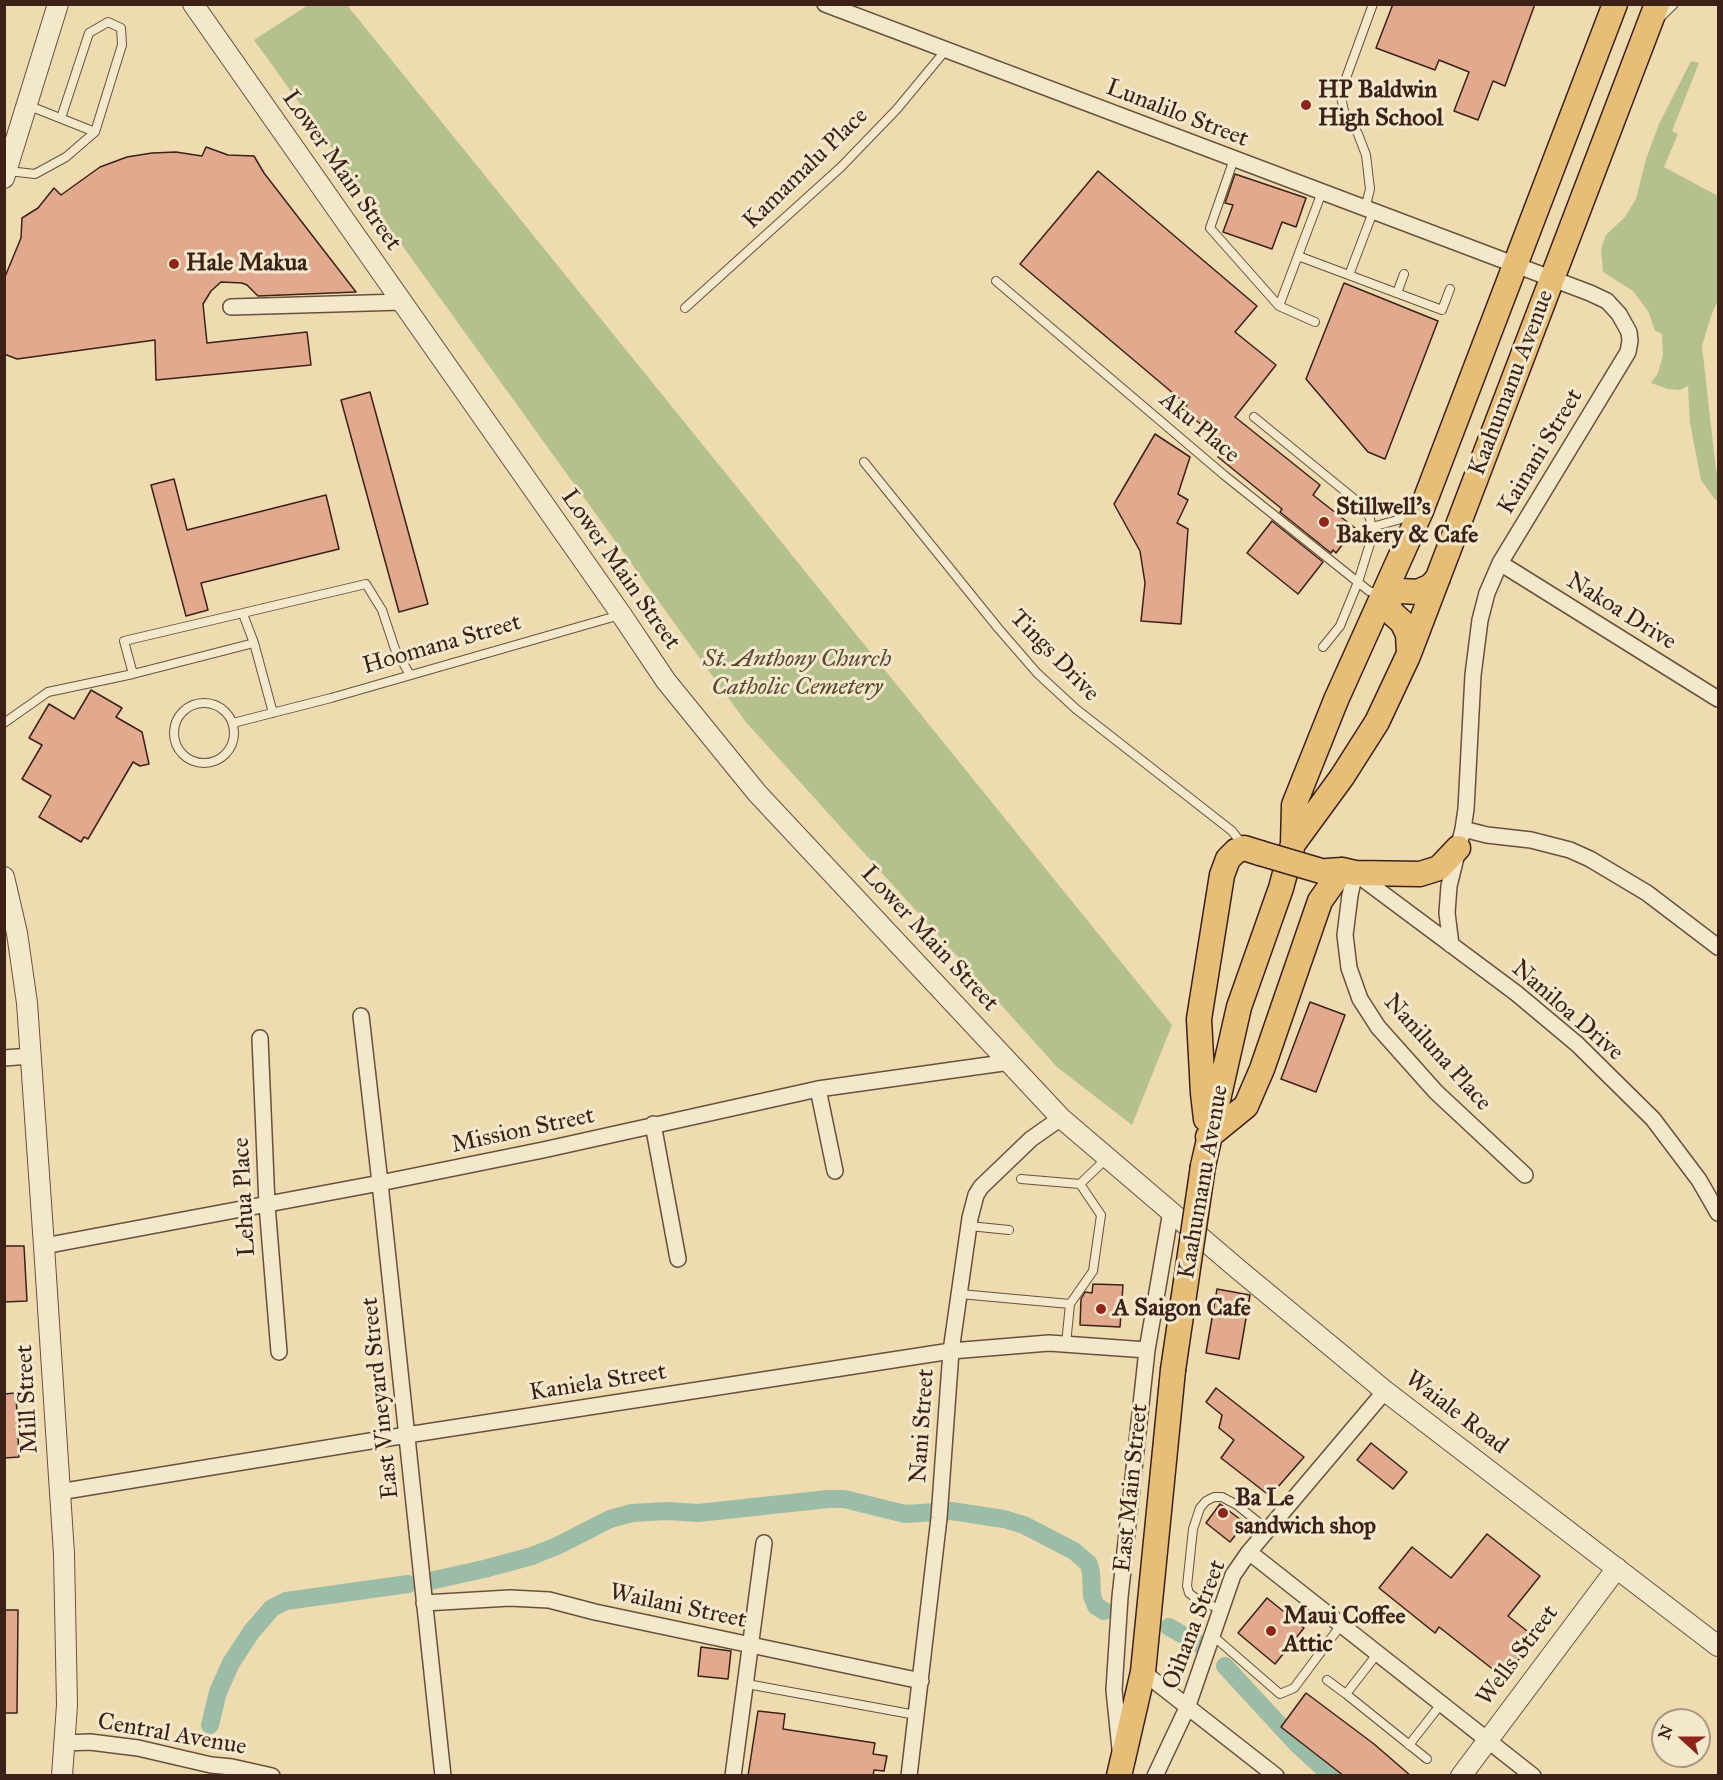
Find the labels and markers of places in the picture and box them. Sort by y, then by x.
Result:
place label: HP Baldwin High School [1318,77,1443,133]
marker: HP Baldwin High School [1299,98,1313,112]
place label: Hale Makua [186,250,307,278]
marker: Hale Makua [167,257,181,271]
place label: Stillwell's Bakery & Cafe [1336,494,1478,550]
marker: Stillwell's Bakery & Cafe [1317,515,1331,529]
place label: A Saigon Cafe [1113,1295,1251,1323]
marker: A Saigon Cafe [1094,1302,1108,1316]
place label: Ba Le sandwich shop [1235,1485,1376,1541]
marker: Ba Le sandwich shop [1216,1506,1230,1520]
place label: Maui Coffee Attic [1283,1603,1405,1659]
marker: Maui Coffee Attic [1264,1624,1278,1638]

